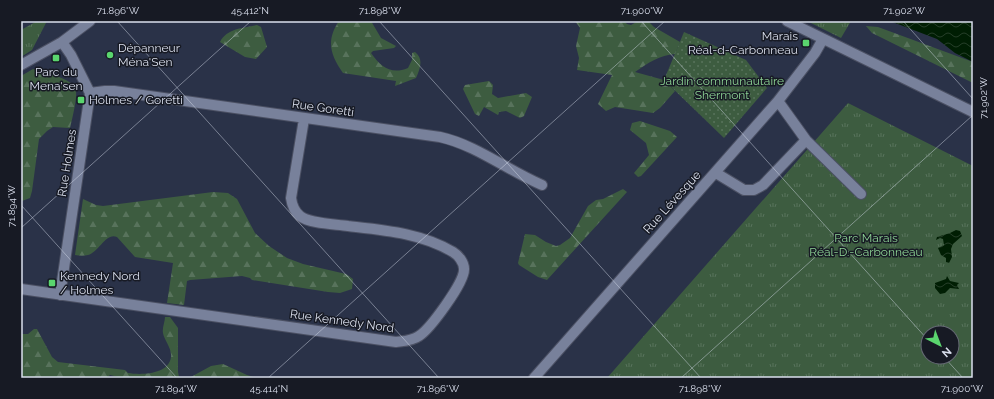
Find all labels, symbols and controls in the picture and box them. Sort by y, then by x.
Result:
text: 71.896°W [97,5,140,16]
text: 45.412°N [231,5,269,16]
text: 71.898°W [359,5,402,16]
text: 71.900°W [621,5,664,16]
text: 71.902°W [883,5,925,16]
place label: Marais Réal-d-Carbonneau [688,29,798,57]
marker: Marais Réal-d-Carbonneau [801,38,811,48]
place label: Dépanneur Ména'Sen [118,41,181,69]
marker: Dépanneur Ména'Sen [105,50,115,60]
marker: Parc du Mena'sen [51,53,61,63]
place label: Parc du Mena'sen [30,65,82,93]
park label: Jardin communautaire Shermont [660,74,784,102]
text: 71.902°W [978,77,989,119]
place label: Holmes / Goretti [89,93,183,107]
marker: Holmes / Goretti [76,95,86,105]
street label: Rue Goretti [291,97,355,119]
street label: Rue Holmes [55,128,79,198]
street label: Rue Lévesque [640,168,704,236]
text: 71.894°W [6,185,17,227]
park label: Parc Marais Réal-D.-Carbonneau [809,231,923,259]
place label: Kennedy Nord / Holmes [60,269,140,297]
marker: Kennedy Nord / Holmes [47,278,57,288]
street label: Rue Kennedy Nord [289,307,395,335]
north arrow [920,325,960,365]
text: N [939,344,954,360]
text: 71.894°W [155,383,197,394]
text: 45.414°N [250,383,288,394]
text: 71.896°W [417,383,460,394]
text: 71.898°W [679,383,722,394]
text: 71.900°W [941,383,984,394]

